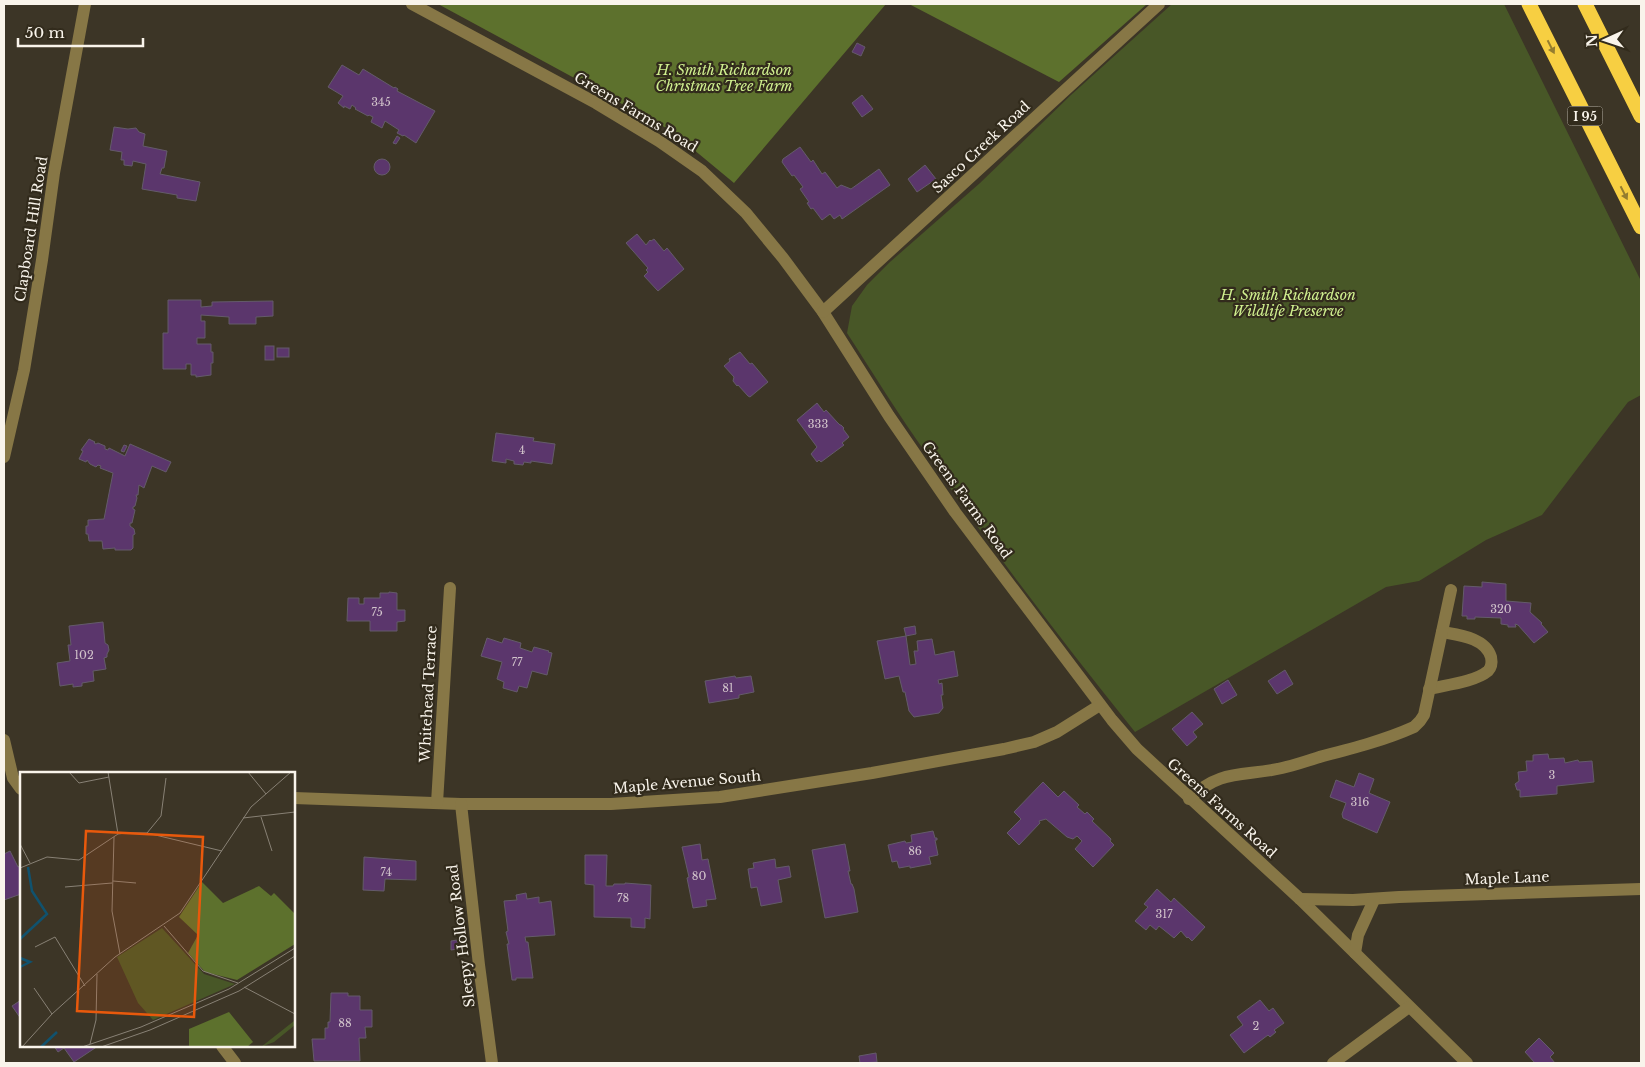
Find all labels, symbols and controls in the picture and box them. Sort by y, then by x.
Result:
scale bar [18,15,142,47]
north arrow [1580,15,1630,65]
text: 50 m [25,23,65,42]
text: N [1583,34,1601,48]
one-way arrow [1547,40,1555,55]
park label: H. Smith Richardson Christmas Tree Farm [655,61,793,95]
street label: Greens Farms Road [571,68,701,156]
house number: 345 [371,95,391,109]
street label: Sasco Creek Road [928,97,1034,197]
road number: I 95 [1568,106,1602,125]
street label: Clapboard Hill Road [11,154,51,303]
one-way arrow [1620,185,1628,200]
park label: H. Smith Richardson Wildlife Preserve [1219,286,1356,320]
house number: 333 [808,417,828,431]
street label: Greens Farms Road [918,438,1016,563]
house number: 4 [519,443,525,457]
house number: 320 [1490,602,1512,616]
house number: 75 [371,605,383,619]
street label: Whitehead Terrace [415,625,441,764]
house number: 102 [74,648,94,662]
house number: 77 [511,655,523,669]
house number: 81 [722,681,734,695]
street label: Greens Farms Road [1164,754,1281,862]
street label: Maple Avenue South [612,767,762,797]
house number: 3 [1549,768,1556,782]
inset map [20,772,295,1047]
house number: 316 [1351,795,1369,809]
house number: 86 [908,844,922,858]
street label: Sleepy Hollow Road [443,863,479,1009]
house number: 74 [380,865,392,879]
street label: Maple Lane [1464,868,1550,888]
house number: 80 [692,869,706,883]
house number: 78 [617,891,629,905]
house number: 317 [1155,907,1173,921]
house number: 88 [338,1016,352,1030]
house number: 2 [1253,1019,1260,1033]

